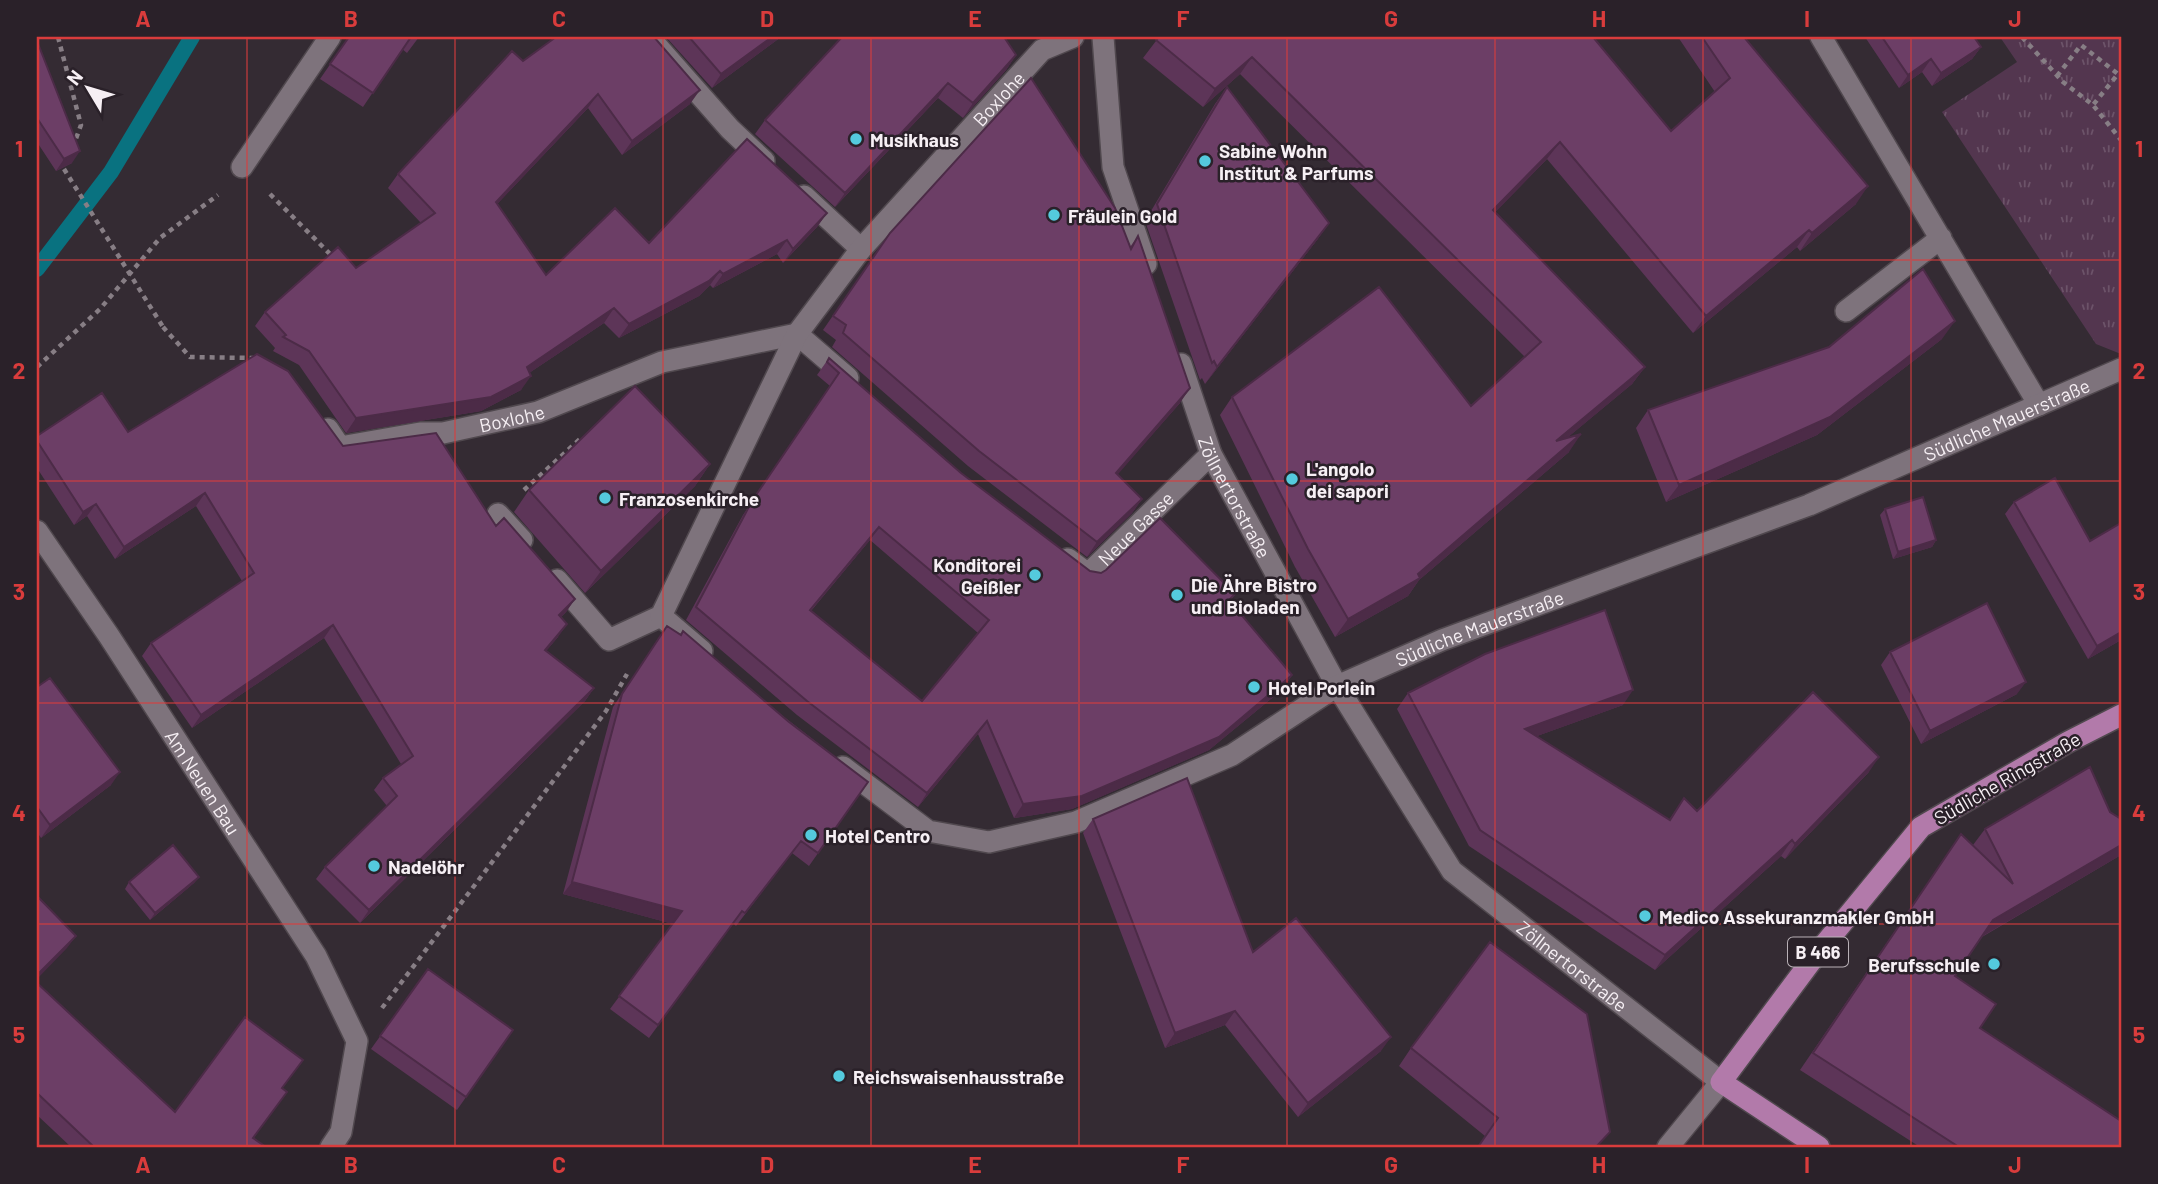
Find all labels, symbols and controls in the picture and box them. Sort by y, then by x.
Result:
text: A [135,4,151,32]
text: B [344,4,358,32]
text: C [552,4,566,32]
text: D [760,4,774,32]
text: E [968,4,982,32]
text: F [1177,4,1190,32]
text: G [1384,4,1398,32]
text: H [1592,4,1606,32]
text: I [1804,4,1810,32]
text: J [2008,4,2022,32]
north arrow [52,52,122,122]
text: N [61,65,87,89]
street label: Boxlohe [967,66,1029,130]
place label: Musikhaus [870,128,959,151]
marker: Musikhaus [848,131,864,147]
text: 1 [15,134,23,162]
text: 1 [2135,134,2143,162]
place label: Sabine Wohn Institut & Parfums [1219,139,1374,184]
marker: Sabine Wohn Institut & Parfums [1197,153,1213,169]
place label: Fräulein Gold [1068,204,1177,227]
marker: Fräulein Gold [1046,207,1062,223]
text: 2 [13,356,25,384]
text: 2 [2133,356,2145,384]
street label: Südliche Mauerstraße [1920,373,2093,465]
street label: Boxlohe [477,399,548,436]
street label: Zöllnertorstraße [1194,433,1277,562]
place label: L'angolo dei sapori [1306,457,1389,502]
marker: L'angolo dei sapori [1284,471,1300,487]
street label: Neue Gasse [1093,486,1178,570]
place label: Franzosenkirche [619,487,759,510]
marker: Franzosenkirche [597,490,613,506]
place label: Konditorei Geißler [933,553,1022,598]
marker: Konditorei Geißler [1027,567,1043,583]
place label: Die Ähre Bistro und Bioladen [1191,573,1317,618]
text: 3 [13,577,25,605]
text: 3 [2133,577,2145,605]
street label: Südliche Mauerstraße [1391,585,1567,671]
marker: Die Ähre Bistro und Bioladen [1169,587,1185,603]
place label: Hotel Porlein [1268,676,1375,699]
marker: Hotel Porlein [1246,679,1262,695]
street label: Am Neuen Bau [161,725,246,839]
street label: Südliche Ringstraße [1930,727,2084,829]
text: 4 [12,798,26,826]
text: 4 [2132,798,2146,826]
place label: Hotel Centro [825,824,930,847]
marker: Hotel Centro [803,827,819,843]
place label: Nadelöhr [388,855,465,878]
marker: Nadelöhr [366,858,382,874]
place label: Medico Assekuranzmakler GmbH [1659,905,1934,928]
marker: Medico Assekuranzmakler GmbH [1637,908,1653,924]
street label: Zöllnertorstraße [1513,915,1632,1016]
road number: B 466 [1788,937,1848,967]
place label: Berufsschule [1868,953,1980,976]
marker: Berufsschule [1986,956,2002,972]
text: 5 [13,1020,25,1048]
text: 5 [2133,1020,2145,1048]
place label: Reichswaisenhausstraße [853,1065,1064,1088]
marker: Reichswaisenhausstraße [831,1068,847,1084]
text: A [135,1150,151,1178]
text: B [344,1150,358,1178]
text: C [552,1150,566,1178]
text: D [760,1150,774,1178]
text: E [968,1150,982,1178]
text: F [1177,1150,1190,1178]
text: G [1384,1150,1398,1178]
text: H [1592,1150,1606,1178]
text: I [1804,1150,1810,1178]
text: J [2008,1150,2022,1178]

